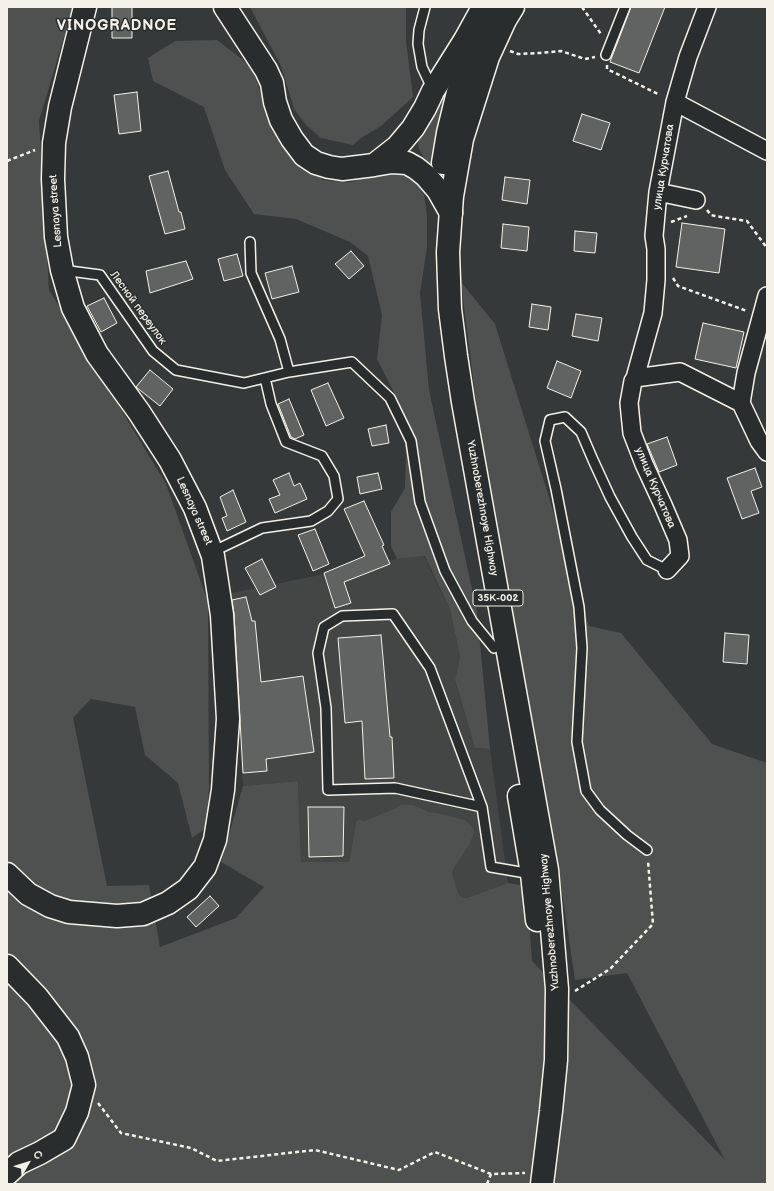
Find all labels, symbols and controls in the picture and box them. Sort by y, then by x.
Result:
district label: VINOGRADNOE [57,17,177,35]
street label: улица Курчатова [651,123,677,211]
street label: Lesnaya street [47,174,65,248]
street label: Лесной переулок [107,269,169,347]
street label: Yuzhnoberezhnoye Highway [464,439,500,577]
street label: улица Курчатова [632,445,678,531]
street label: Lesnaya street [173,475,215,547]
road number: 35К-002 [473,590,523,606]
street label: Yuzhnoberezhnoye Highway [537,853,563,991]
north arrow [8,1143,48,1183]
text: С [30,1148,45,1162]

